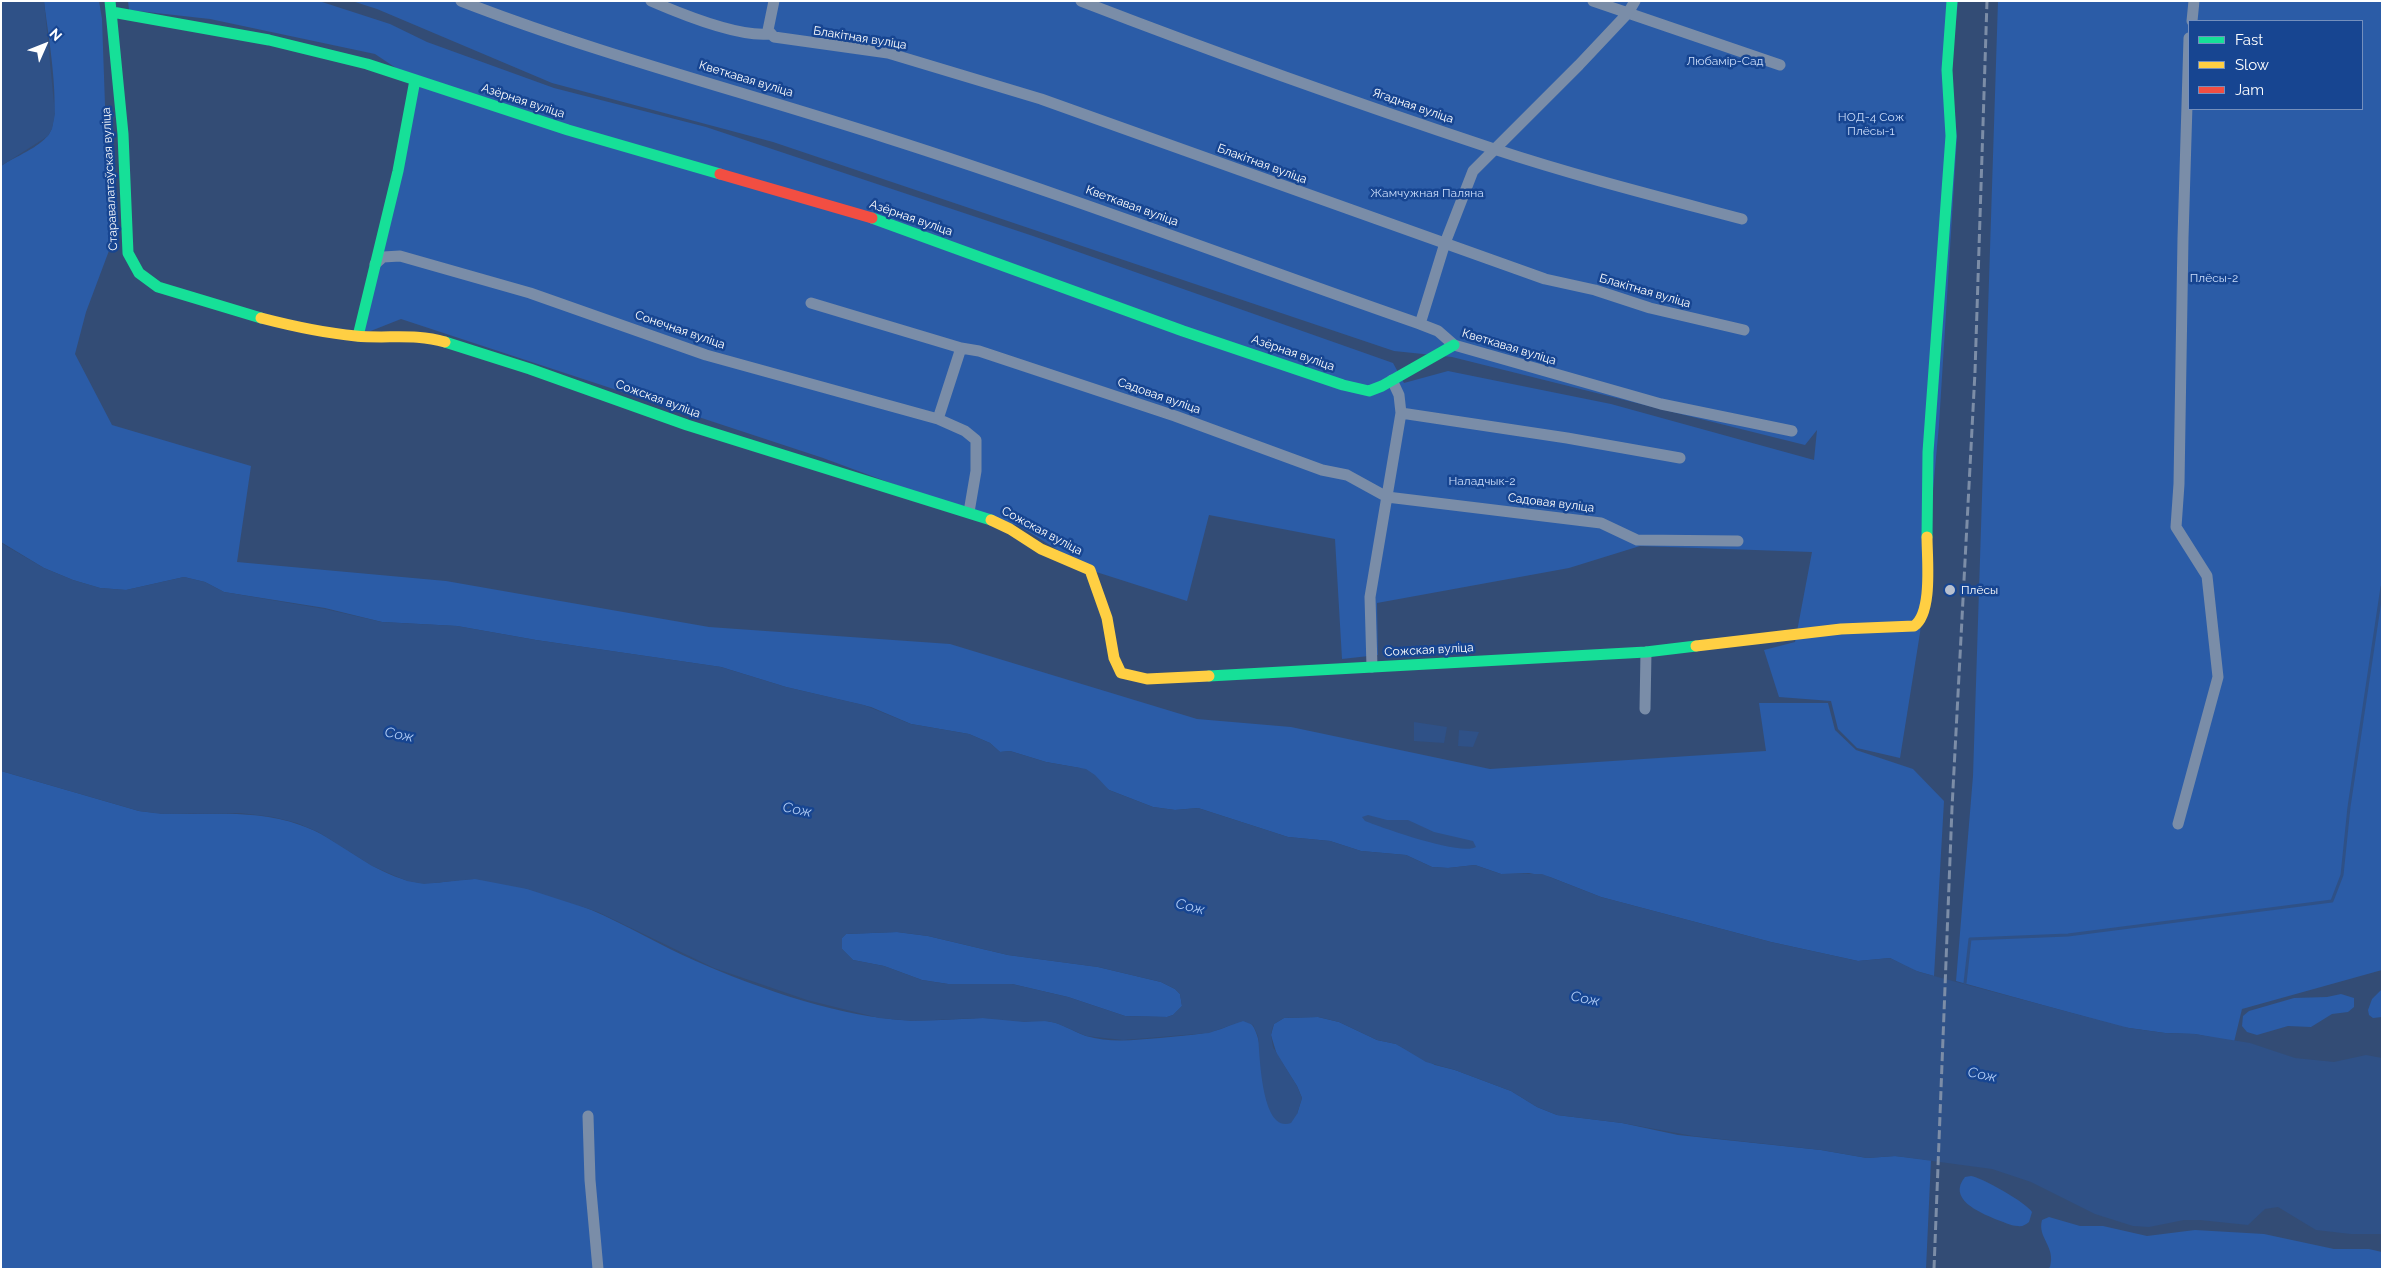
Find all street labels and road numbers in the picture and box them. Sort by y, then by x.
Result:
street label: Блакітная вуліца [812,24,908,52]
street label: Кветкавая вуліца [697,58,795,100]
street label: Азёрная вуліца [480,81,566,121]
street label: Ягадная вуліца [1371,85,1455,127]
street label: Старавалатаўская вуліца [99,107,121,251]
street label: Блакітная вуліца [1215,141,1309,187]
street label: Кветкавая вуліца [1084,183,1180,229]
street label: Азёрная вуліца [868,197,954,239]
street label: Блакітная вуліца [1598,271,1692,311]
street label: Сонечная вуліца [633,308,727,352]
street label: Кветкавая вуліца [1460,326,1558,368]
street label: Азёрная вуліца [1250,332,1336,374]
street label: Садовая вуліца [1116,375,1202,417]
street label: Сожская вуліца [614,377,702,421]
street label: Садовая вуліца [1507,491,1595,515]
street label: Сожская вуліца [999,504,1085,558]
street label: Сожская вуліца [1384,640,1474,660]

